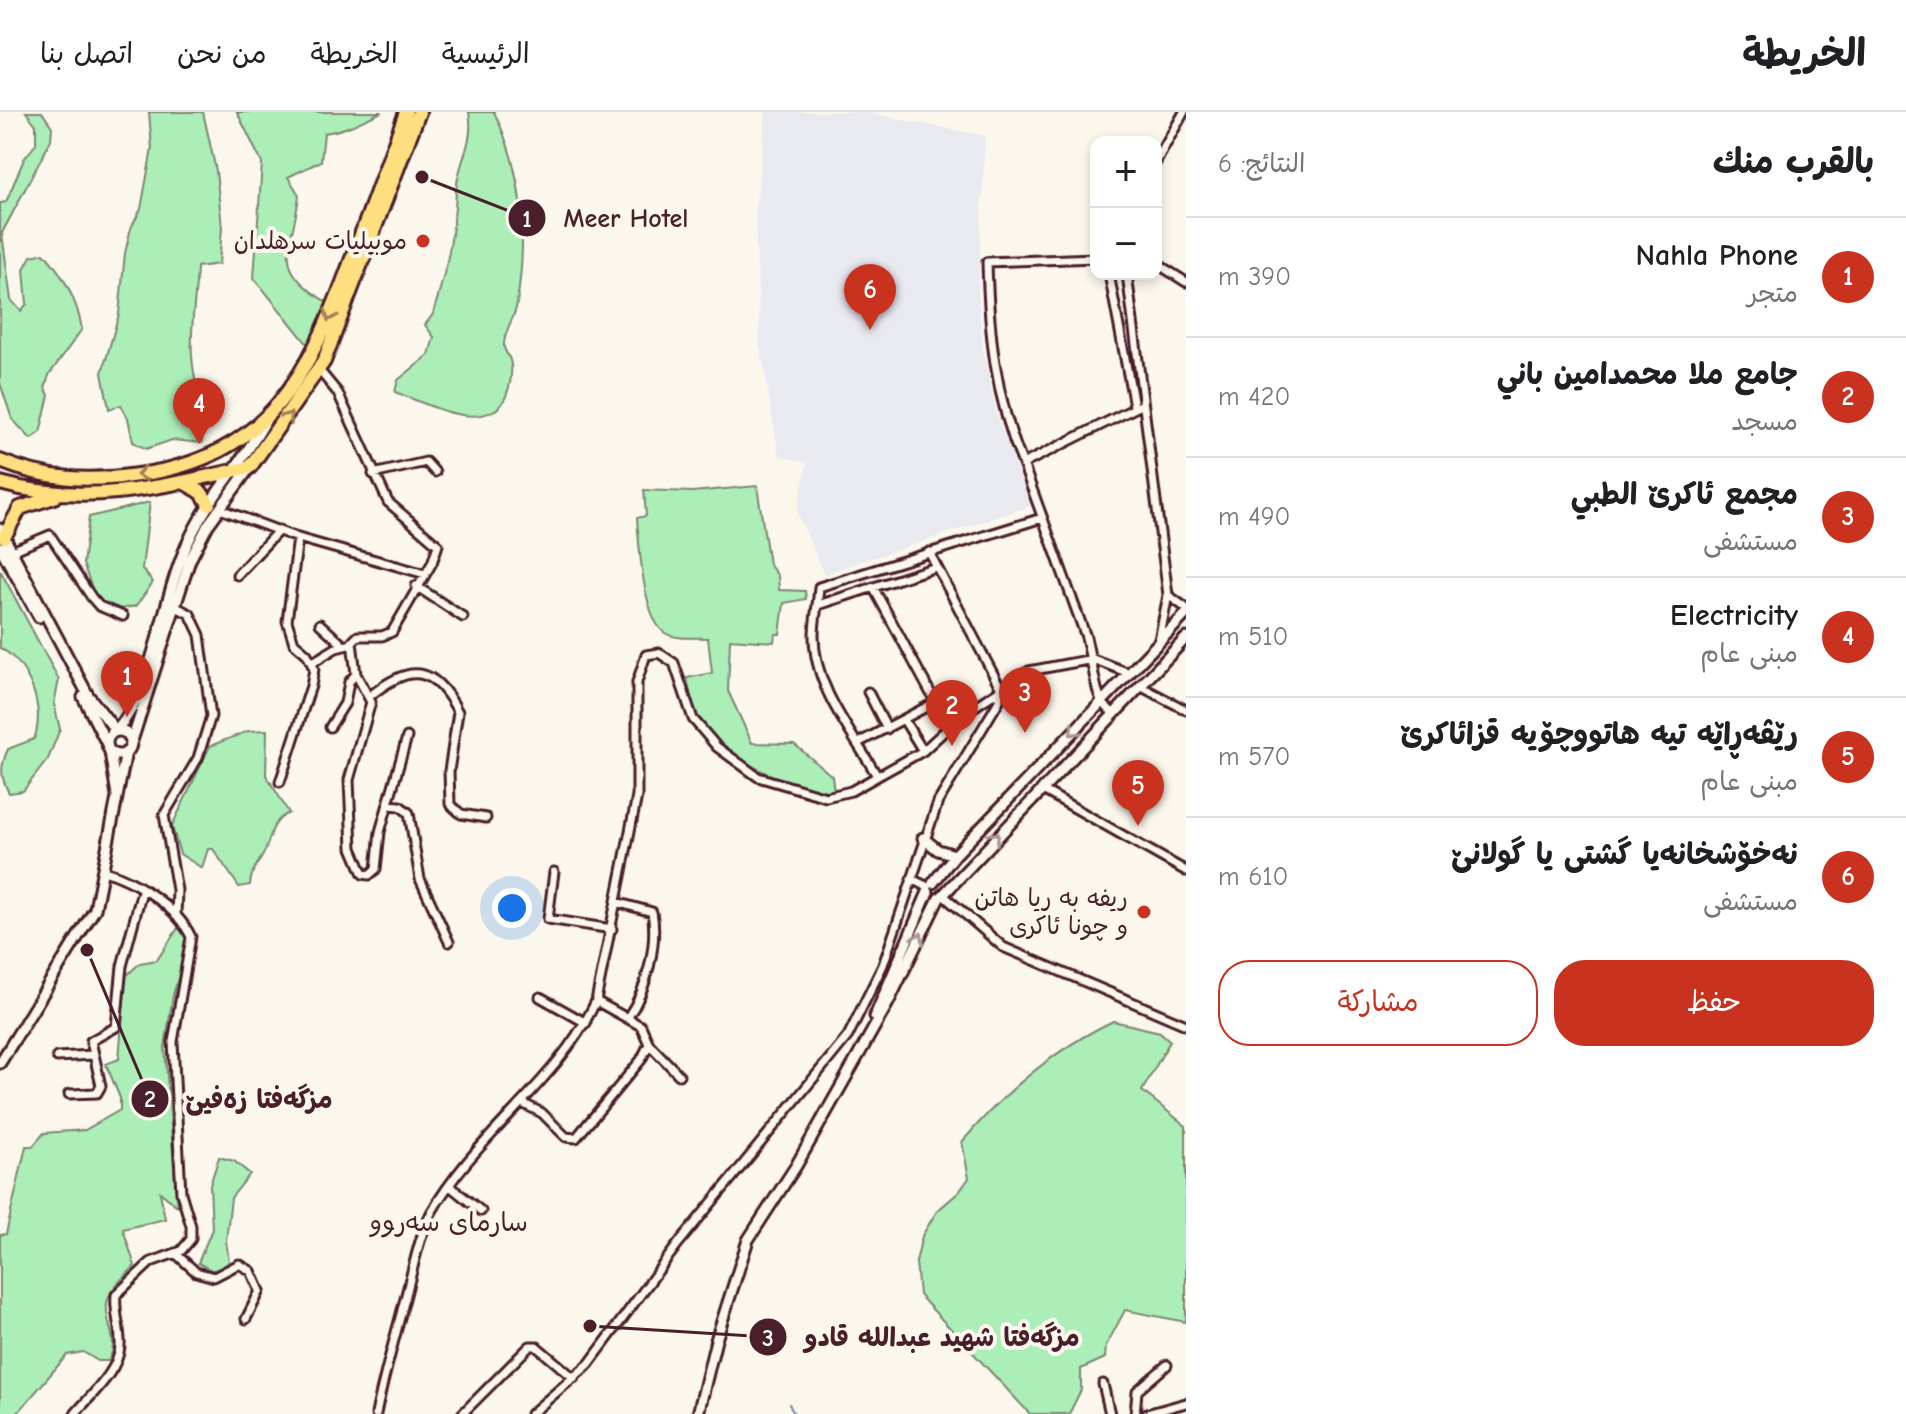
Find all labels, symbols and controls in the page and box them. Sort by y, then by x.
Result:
text: الخريطة [1742,32,1866,76]
text: اتصل بنا [40,38,133,70]
text: من نحن [177,38,266,70]
text: الخريطة [310,38,398,70]
text: الرئيسية [442,38,530,70]
map controls [1090,136,1162,280]
button: + [1090,136,1162,208]
text: بالقرب منك [1713,142,1874,182]
text: النتائج: 6 [1218,149,1305,179]
callout: Meer Hotel [507,193,704,243]
text: Meer Hotel [564,204,688,234]
text: 1 [522,205,532,233]
button: − [1090,208,1162,280]
place label: موبيليات سرهلدان [234,227,407,256]
marker: موبيليات سرهلدان [414,232,432,250]
text: Nahla Phone [1635,238,1798,273]
text: 390 m [1218,262,1291,292]
text: 1 [1843,262,1853,292]
pin: 6 [844,264,896,330]
text: متجر [1747,279,1798,309]
one-way arrow [323,308,339,322]
text: جامع ملا محمدامين باني [1497,357,1798,392]
pin: 4 [173,378,225,444]
text: 420 m [1218,382,1290,412]
text: 2 [1842,382,1854,412]
text: مسجد [1731,407,1798,437]
one-way arrow [278,411,292,426]
one-way arrow [135,465,149,482]
text: مجمع ئاکرێ الطبي [1571,477,1798,512]
text: 490 m [1218,502,1290,532]
text: 3 [1842,502,1854,532]
text: مستشفى [1703,527,1798,557]
text: Electricity [1670,598,1798,633]
text: 510 m [1218,622,1288,652]
text: 4 [1842,622,1854,652]
text: مبنى عام [1700,639,1798,669]
pin: 1 [101,651,153,717]
pin: 3 [999,667,1051,733]
pin: 2 [926,680,978,746]
text: رێڤەڕاێە تیە هاتووچۆیە قزائاکرێ [1401,717,1798,752]
one-way arrow [1069,722,1084,736]
text: 570 m [1218,742,1290,772]
text: 5 [1841,742,1855,772]
pin: 5 [1112,760,1164,826]
text: مبنى عام [1700,767,1798,797]
one-way arrow [986,832,1000,846]
text: نەخۆشخانەیا گشتی یا گولانێ [1451,837,1798,872]
text: 610 m [1218,862,1288,892]
text: 6 [1841,862,1855,892]
place label: ريفه به ريا هاتن و چونا ئاكرى [975,884,1128,941]
text: مستشفى [1703,887,1798,917]
your location [492,888,532,928]
marker: ريفه به ريا هاتن و چونا ئاكرى [1135,903,1153,921]
one-way arrow [909,932,925,947]
button: مشاركة [1218,960,1538,1046]
button: حفظ [1554,960,1874,1046]
callout: مزگەفتا زەفیێ [130,1074,349,1124]
text: مزگەفتا زەفیێ [185,1083,333,1116]
text: 2 [144,1085,156,1113]
district label: سارمای سەروو [369,1208,528,1238]
callout: مزگەفتا شهيد عبدالله قادو [748,1312,1095,1362]
text: مزگەفتا شهيد عبدالله قادو [802,1321,1080,1353]
text: 3 [762,1324,774,1352]

